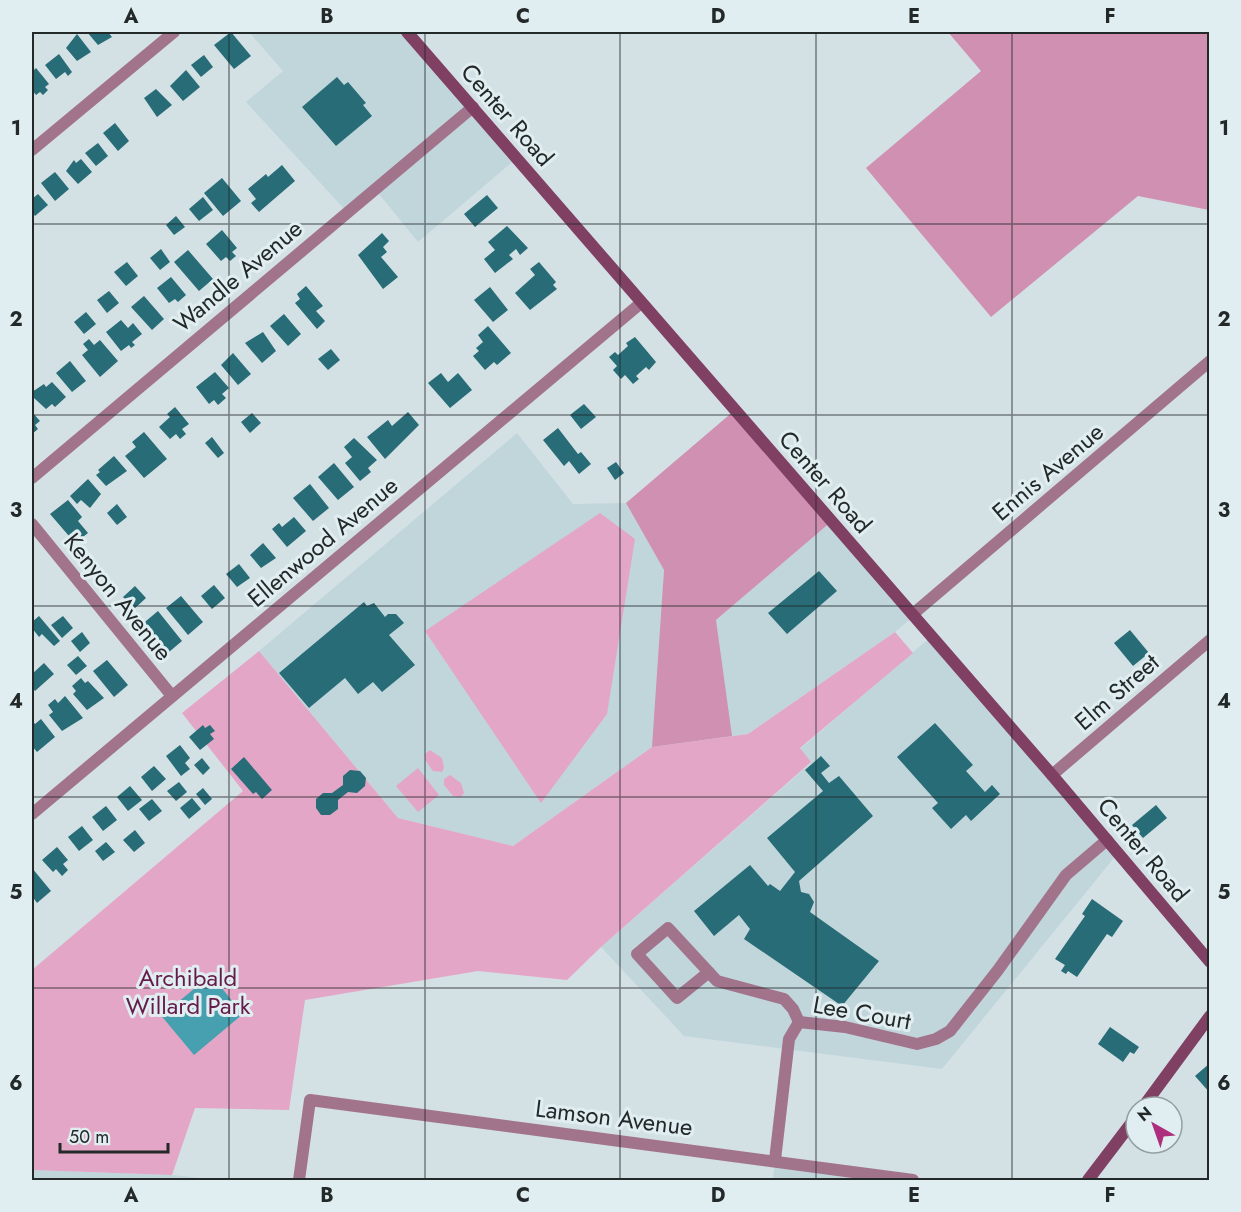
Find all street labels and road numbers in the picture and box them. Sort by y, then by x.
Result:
street label: Center Road [453,55,562,174]
street label: Wandle Avenue [166,211,310,340]
street label: Ennis Avenue [984,414,1111,529]
street label: Center Road [771,422,880,541]
street label: Ellenwood Avenue [240,468,406,615]
street label: Kenyon Avenue [56,525,181,668]
street label: Elm Street [1067,645,1167,738]
street label: Center Road [1089,790,1198,909]
street label: Lee Court [810,987,914,1038]
street label: Lamson Avenue [533,1090,695,1145]

